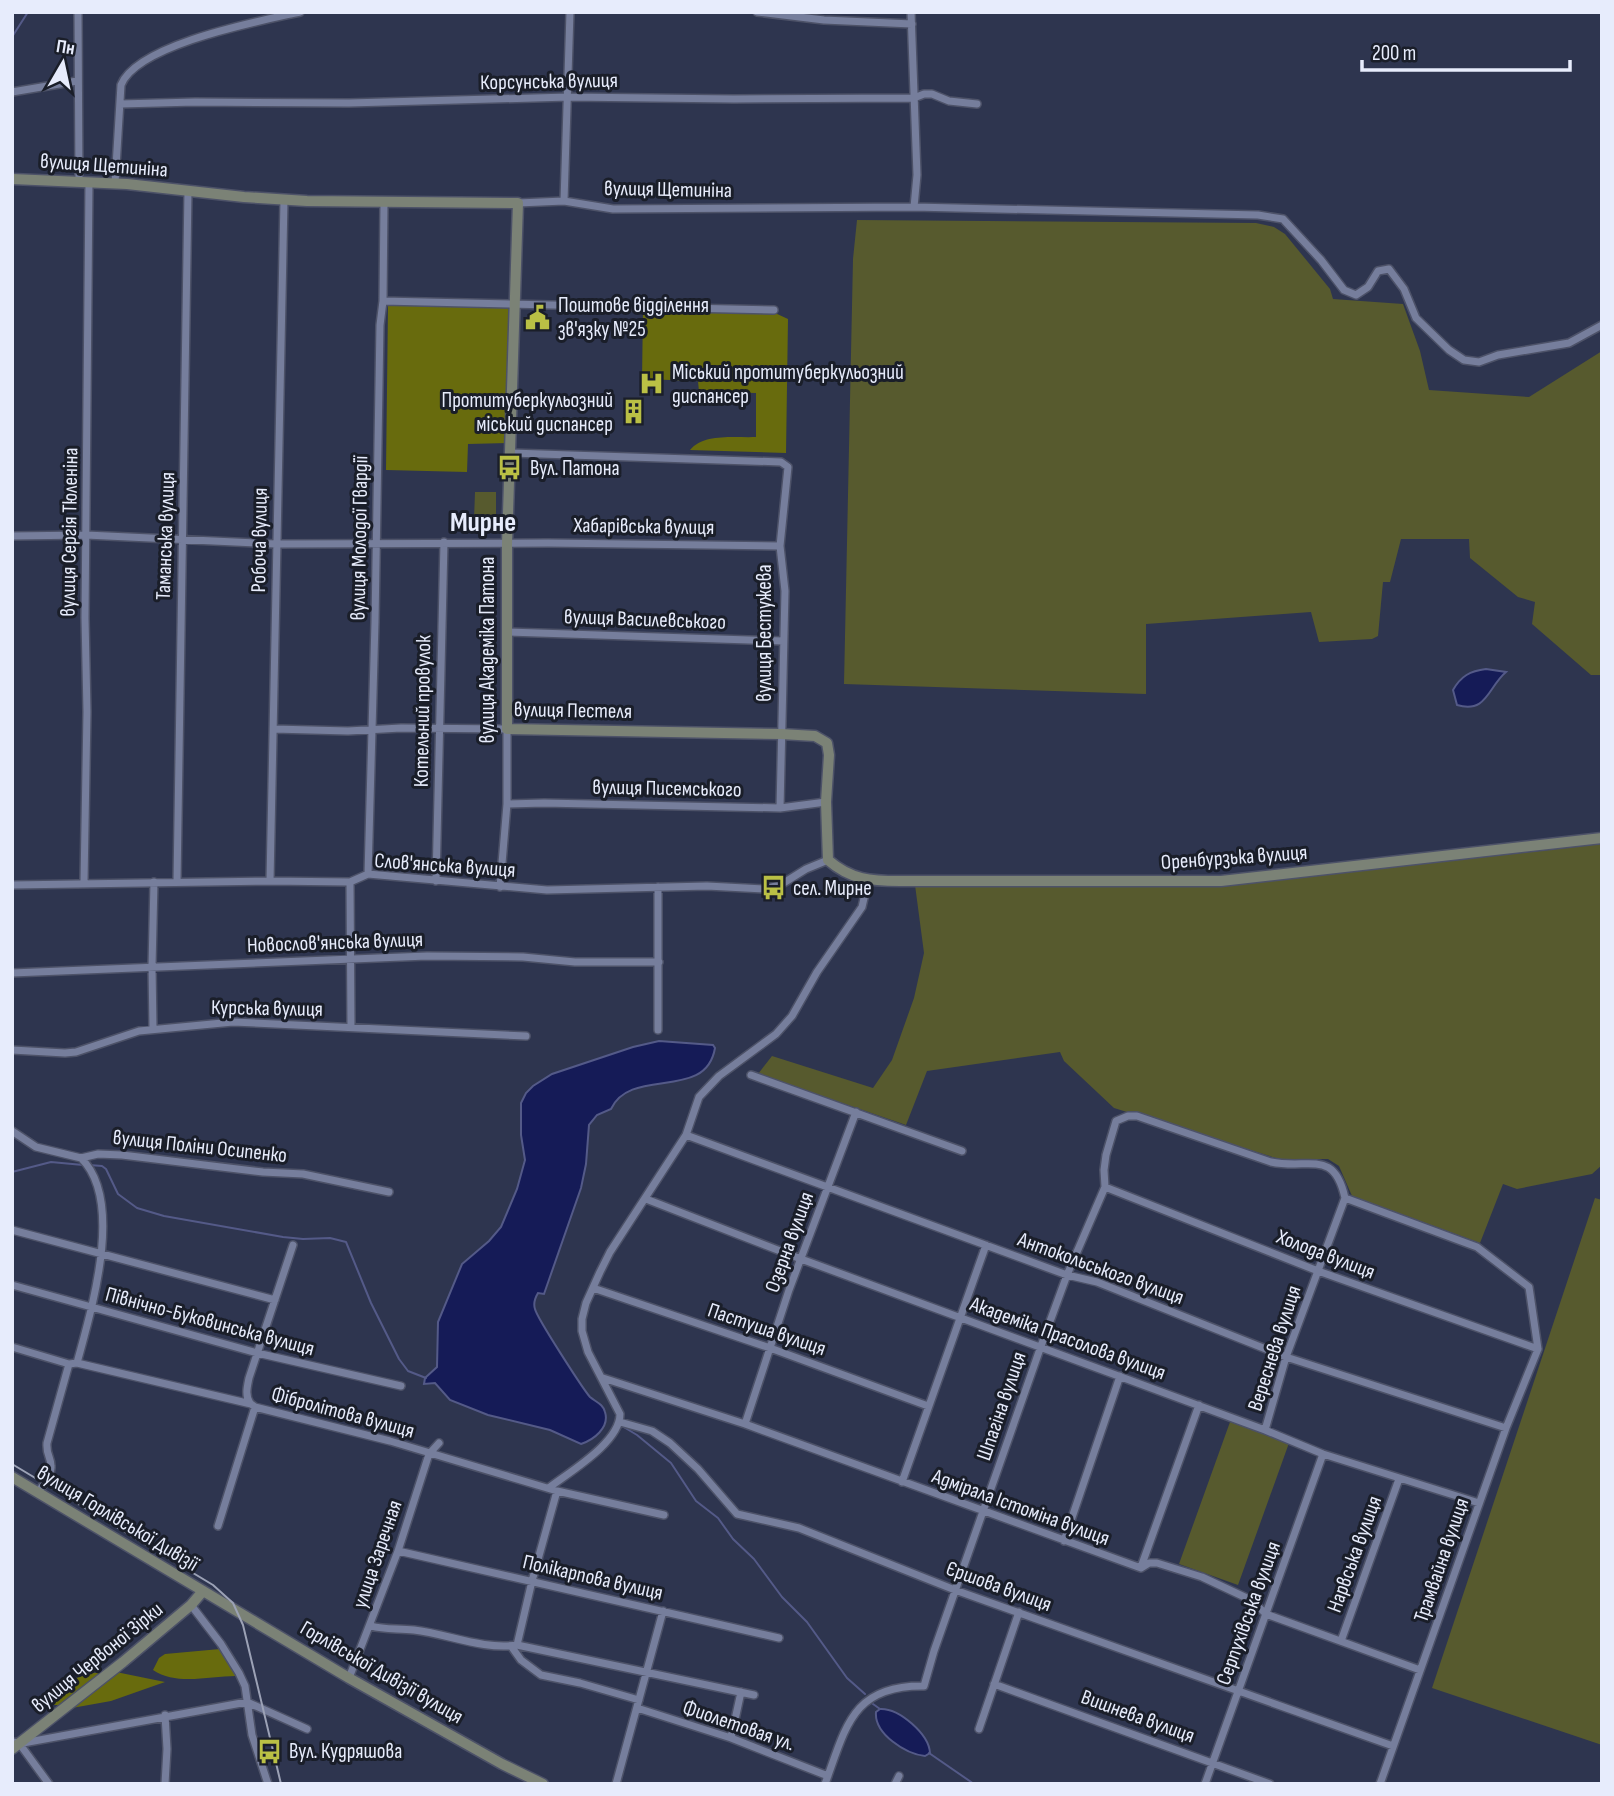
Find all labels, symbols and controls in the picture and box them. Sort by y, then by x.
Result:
north arrow [28,28,98,98]
scale bar [1362,28,1570,72]
text: Пн [55,35,76,60]
text: 200 m [1372,41,1416,66]
street label: Корсунська вулиця [480,68,618,95]
street label: вулиця Щетиніна [39,149,169,182]
street label: вулиця Щетиніна [604,176,732,203]
place label: Поштове відділення зв'язку №25 [558,293,709,342]
public building icon: Поштове відділення зв'язку №25 [524,303,552,331]
place label: Міський протитуберкульозний диспансер [672,360,904,409]
hospital icon: Міський протитуберкульозний диспансер [638,370,666,398]
place label: Протитуберкульозний міський диспансер [441,388,613,437]
building icon: Протитуберкульозний міський диспансер [619,398,647,426]
street label: вулиця Сергія Тюленіна [56,447,83,617]
street label: вулиця Молодої Гвардії [346,454,373,621]
bus stop icon: Вул. Патона [496,454,524,482]
place label: Вул. Патона [530,456,620,481]
street label: Таманська вулиця [151,472,180,601]
street label: Робоча вулиця [246,487,273,593]
district label: Мирне [450,506,516,539]
street label: Хабарівська вулиця [572,513,715,540]
street label: вулиця Академіка Патона [475,557,500,743]
street label: вулиця Бестужева [752,564,777,702]
street label: вулиця Василевського [564,604,726,635]
street label: Котельний провулок [409,635,436,787]
street label: вулиця Пестеля [514,697,632,724]
street label: вулиця Писемського [592,775,742,802]
street label: Оренбурзька вулиця [1160,840,1308,875]
street label: Слов'янська вулиця [374,848,516,883]
bus stop icon: сел. Мирне [759,874,787,902]
place label: сел. Мирне [793,876,872,901]
street label: Новослов'янська вулиця [246,927,424,958]
street label: Курська вулиця [211,995,323,1022]
street label: вулиця Поліни Осипенко [112,1125,288,1168]
street label: Озерна вулиця [760,1188,819,1296]
street label: Холода вулиця [1272,1224,1378,1285]
street label: Антокольського вулиця [1013,1226,1187,1310]
street label: Північно-Буковинська вулиця [103,1282,317,1361]
street label: Вереснева вулиця [1242,1282,1307,1414]
street label: Академіка Прасолова вулиця [966,1291,1169,1386]
street label: Пастуша вулиця [705,1298,829,1361]
street label: Шпагіна вулиця [971,1349,1032,1464]
street label: Фібролітова вулиця [269,1381,417,1444]
street label: вулиця Горлівської Дивізії [32,1460,204,1577]
street label: Адмірала Істоміна вулиця [928,1463,1113,1551]
street label: Нарвська вулиця [1322,1493,1387,1616]
street label: Трамвайна вулиця [1409,1495,1474,1626]
street label: улица Заречная [347,1497,408,1611]
street label: Серпухівська вулиця [1211,1538,1286,1688]
street label: Полікарпова вулиця [520,1549,665,1606]
street label: Єршова вулиця [943,1556,1055,1617]
street label: вулиця Червоної Зірки [27,1597,168,1718]
street label: Горлівської Дивізії вулиця [296,1616,468,1729]
street label: Вишнева вулиця [1078,1684,1198,1749]
street label: Фиолетовая ул. [680,1695,798,1756]
bus stop icon: Вул. Кудряшова [255,1737,283,1765]
place label: Вул. Кудряшова [289,1739,402,1764]

